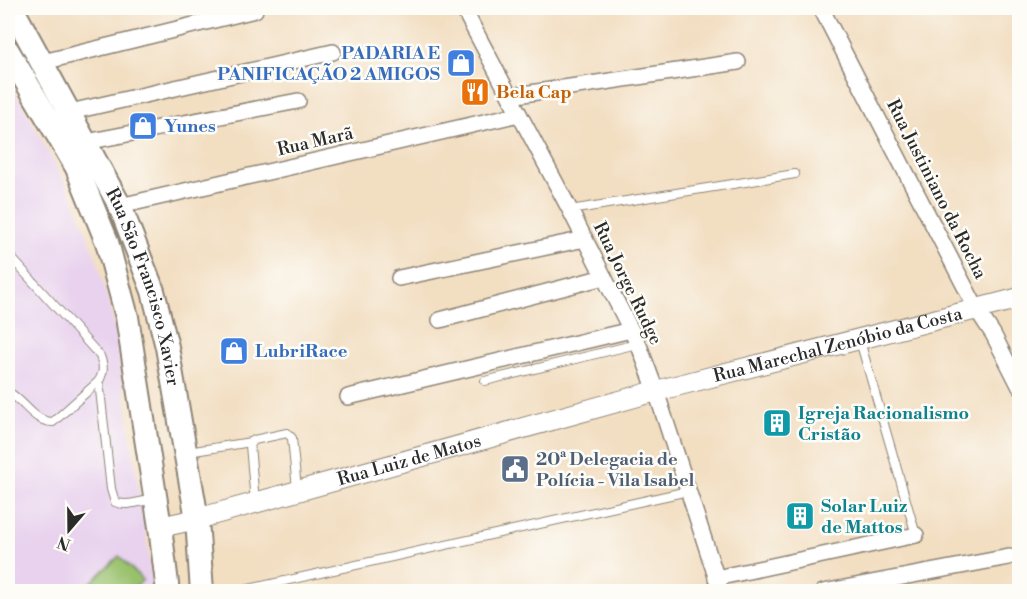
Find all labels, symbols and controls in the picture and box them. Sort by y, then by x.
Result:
place label: PADARIA E PANIFICAÇÃO 2 AMIGOS [217,42,440,86]
shop icon: PADARIA E PANIFICAÇÃO 2 AMIGOS [445,47,477,79]
restaurant icon: Bela Cap [459,76,491,108]
place label: Bela Cap [496,81,572,104]
street label: Rua Justiniano da Rocha [881,96,992,284]
shop icon: Yunes [127,110,159,142]
place label: Yunes [164,115,216,138]
street label: Rua Marã [275,121,356,161]
street label: Rua São Francisco Xavier [100,184,185,388]
street label: Rua Jorge Rudge [588,218,667,348]
street label: Rua Marechal Zenóbio da Costa [711,302,966,388]
shop icon: LubriRace [218,335,250,367]
place label: LubriRace [255,340,348,363]
place label: Igreja Racionalismo Cristão [798,402,969,446]
building icon: Igreja Racionalismo Cristão [761,407,793,439]
street label: Rua Luiz de Matos [335,429,484,491]
place label: 20ª Delegacia de Polícia - Vila Isabel [536,448,695,492]
public building icon: 20ª Delegacia de Polícia - Vila Isabel [499,453,531,485]
place label: Solar Luiz de Mattos [821,495,908,539]
north arrow [39,500,99,560]
building icon: Solar Luiz de Mattos [784,500,816,532]
text: N [55,531,74,555]

